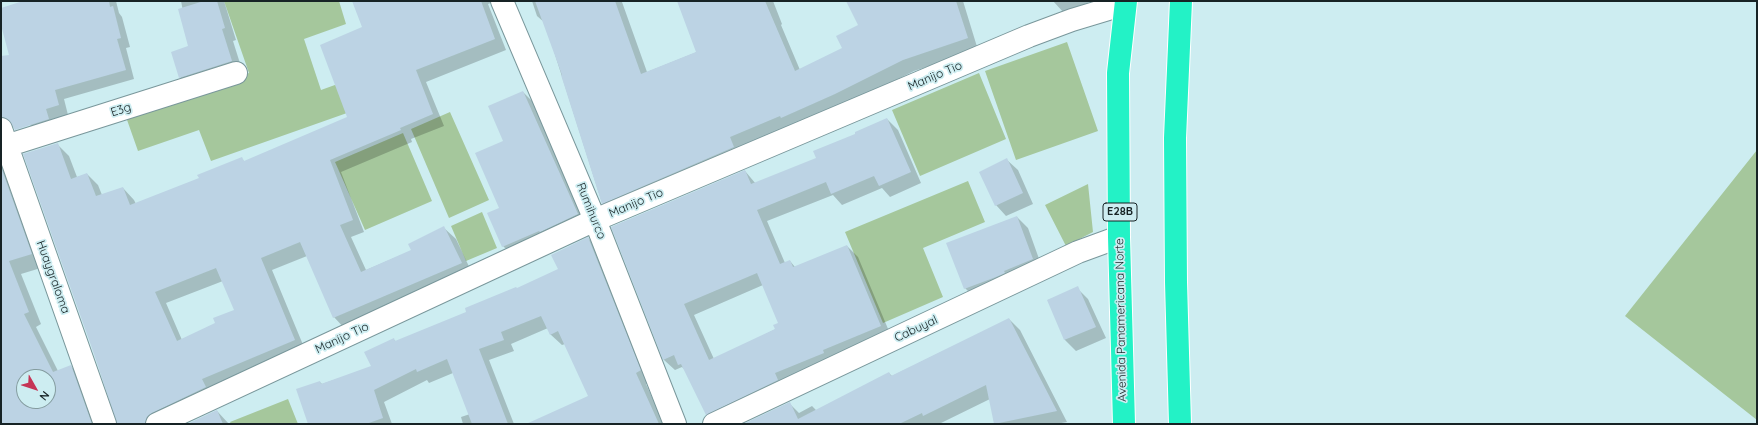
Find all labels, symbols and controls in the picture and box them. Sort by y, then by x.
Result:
street label: Manijo Tio [906,58,964,94]
street label: E3g [109,100,133,120]
street label: Rumihurco [573,181,609,241]
street label: Manijo Tio [607,185,665,221]
road number: E28B [1103,203,1137,221]
street label: Huaygraloma [33,238,73,316]
street label: Avenida Panamericana Norte [1112,238,1130,402]
street label: Cabuyal [892,313,940,345]
street label: Manijo Tio [313,319,371,357]
north arrow [16,369,56,409]
text: N [37,388,53,403]

